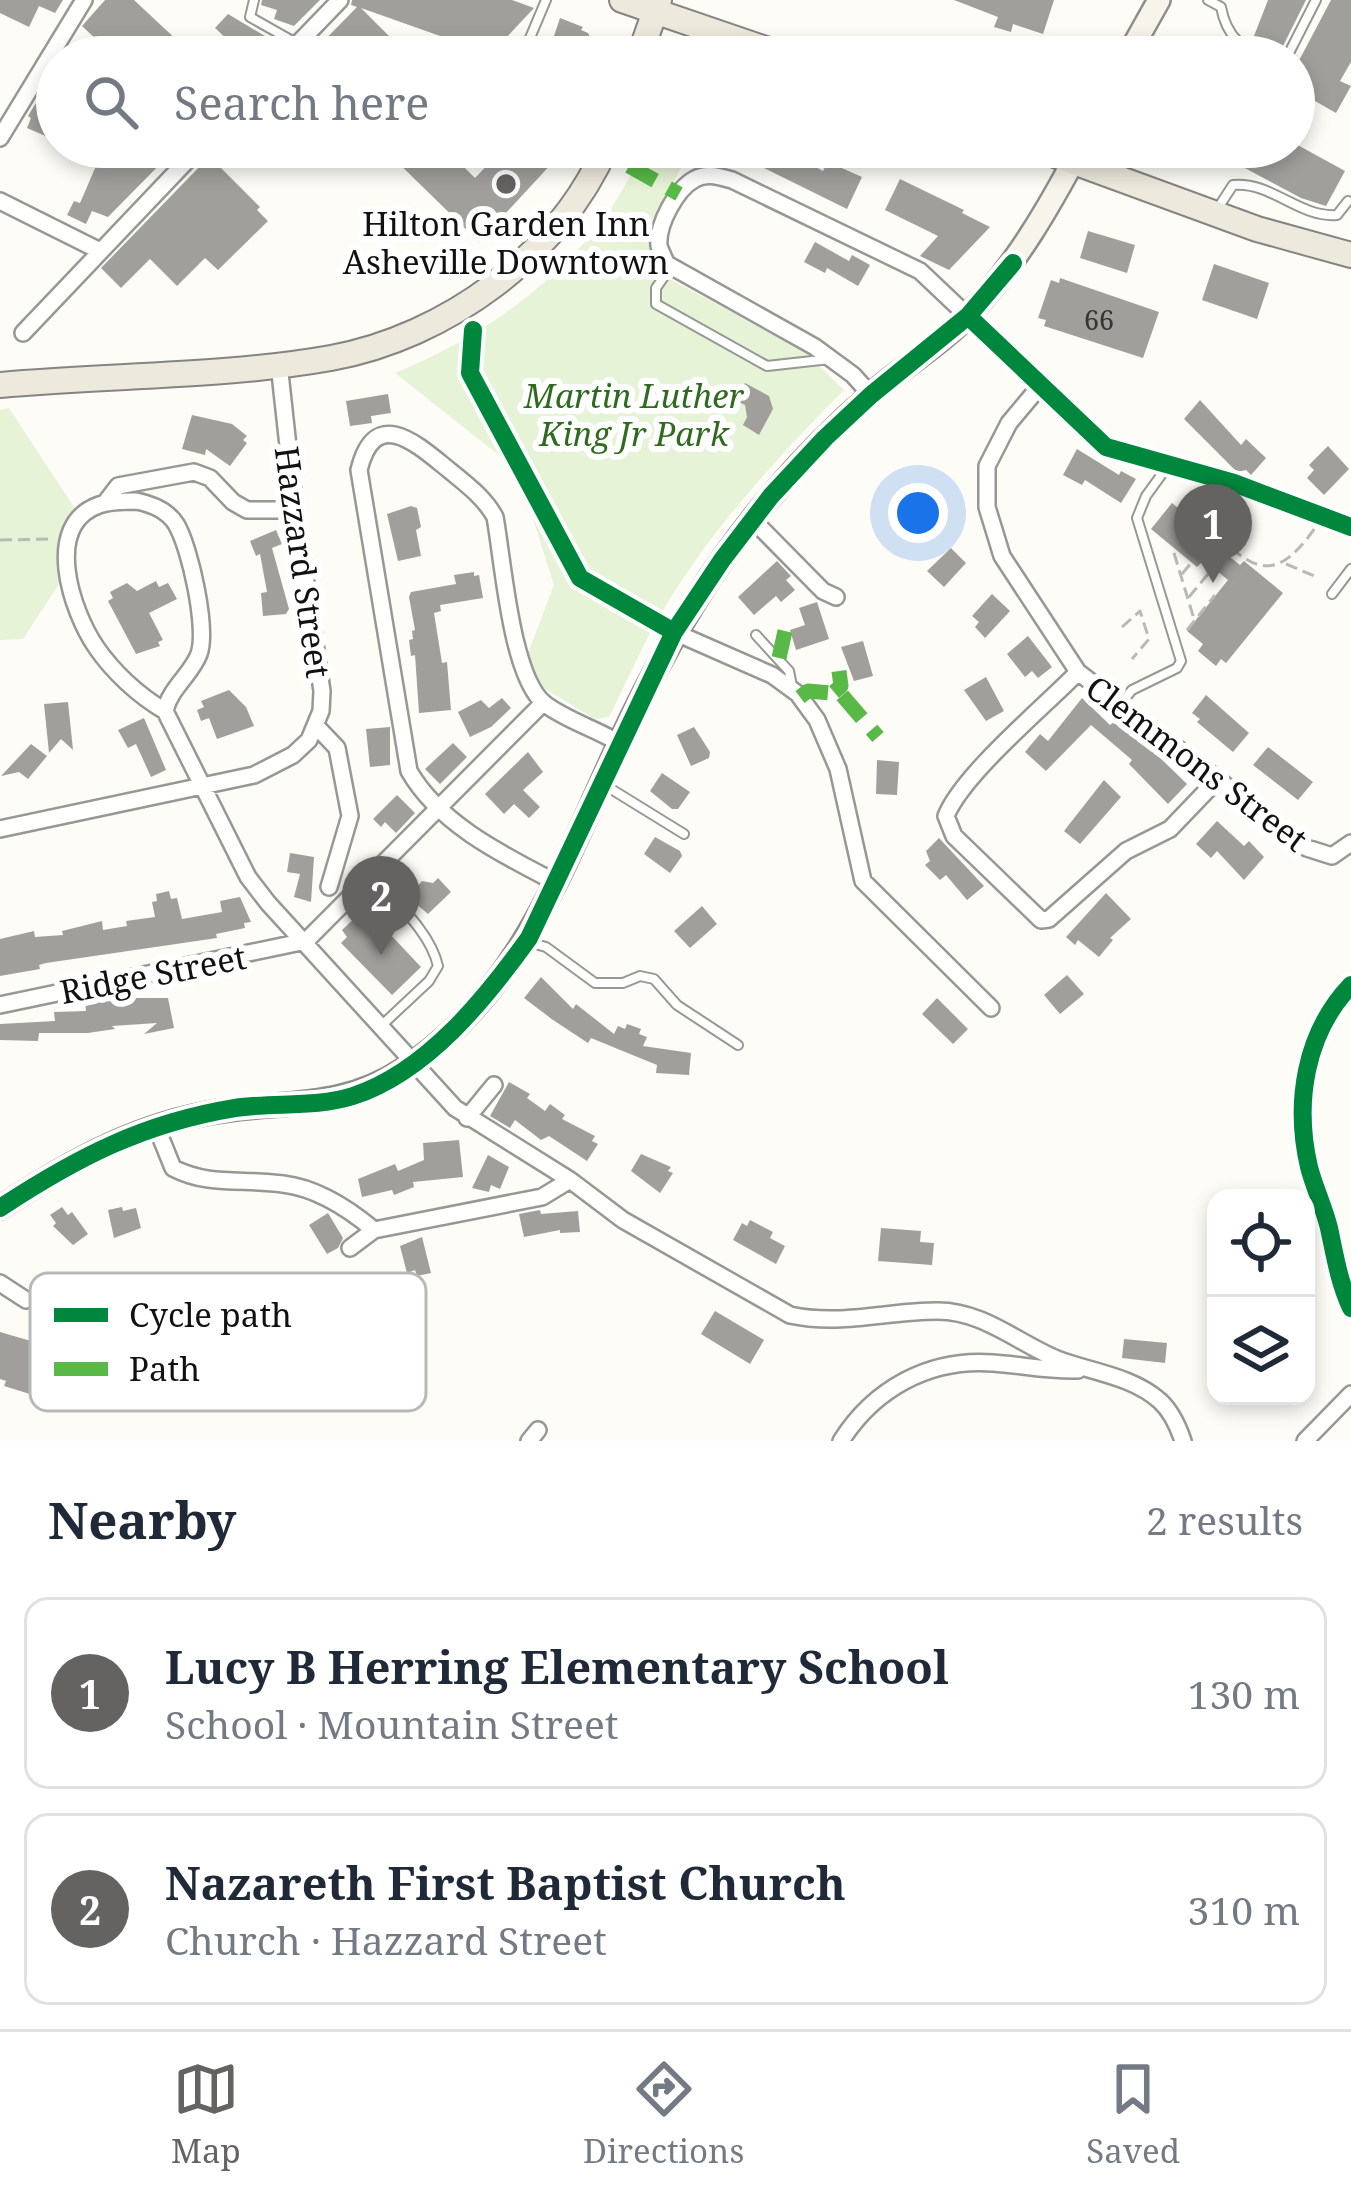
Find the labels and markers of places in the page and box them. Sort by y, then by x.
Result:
marker: Hilton Garden Inn Asheville Downtown [493,171,519,197]
place label: Hilton Garden Inn Asheville Downtown [343,201,669,284]
pin: 1 [1174,484,1252,583]
pin: 2 [342,856,420,955]

